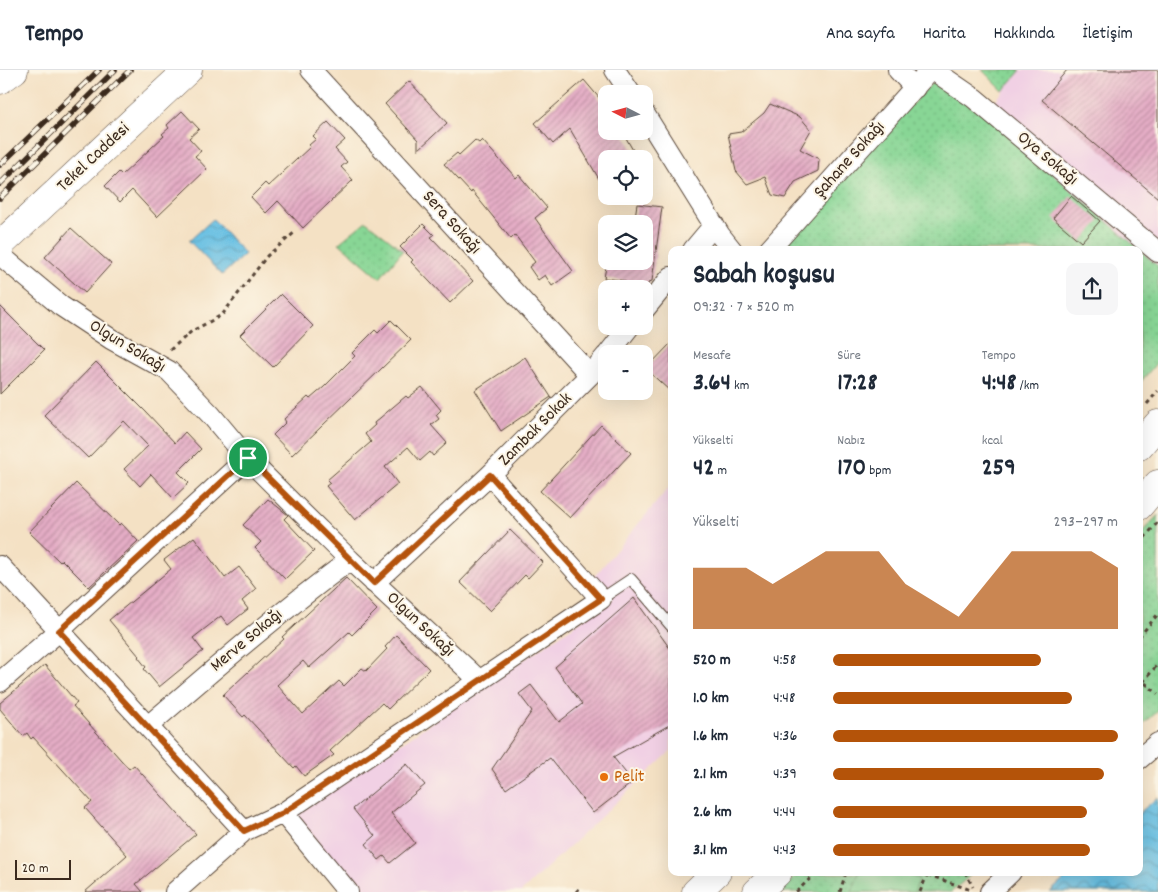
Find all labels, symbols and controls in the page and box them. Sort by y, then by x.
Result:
text: Tempo [25,18,83,52]
text: Ana sayfa [826,22,895,47]
text: Harita [923,22,965,47]
text: Hakkında [993,22,1054,47]
text: İletişim [1082,22,1133,47]
north arrow [598,85,652,140]
map controls [598,85,653,400]
street label: Şahane Sokağı [809,116,891,204]
street label: Tekel Caddesi [52,118,136,198]
street label: Oya Sokağı [1011,126,1083,192]
button: locate [598,150,653,205]
street label: Sera Sokağı [416,186,486,260]
button: layers [598,215,653,270]
text: Sabah koşusu [693,257,835,297]
button: share [1066,263,1118,315]
button: + [598,280,653,335]
text: 09:32 · 7 × 520 m [693,296,794,319]
street label: Olgun Sokağı [84,314,170,380]
button: − [598,345,653,400]
text: Mesafe [693,346,731,366]
text: Süre [837,346,861,366]
text: Tempo [982,346,1016,366]
text: 3.64 [693,366,731,402]
text: 17:28 [837,366,877,402]
text: 4:48 [982,366,1017,402]
text: km [731,376,749,396]
text: /km [1017,376,1039,396]
street label: Zambak Sokak [493,387,579,473]
text: Yükselti [693,431,733,451]
text: Nabız [837,431,865,451]
text: kcal [982,431,1003,451]
pin [227,437,269,479]
icon: arrive [234,444,262,472]
text: 42 [693,451,714,487]
text: 170 [837,451,866,487]
text: 259 [982,451,1016,487]
text: m [714,461,727,481]
text: bpm [866,461,891,481]
text: Yükselti [693,511,739,534]
text: 293–297 m [1054,511,1118,534]
street label: Olgun Sokağı [380,587,460,663]
street label: Merve Sokağı [205,603,289,679]
text: 520 m [693,649,731,672]
text: 4:58 [773,649,796,672]
text: 1.0 km [693,687,729,710]
text: 4:48 [773,687,795,710]
text: 1.6 km [693,725,728,748]
text: 4:36 [773,725,797,748]
text: 2.1 km [693,763,727,786]
text: 4:39 [773,763,797,786]
place label: Pelit [614,765,645,790]
marker: Pelit [598,771,610,783]
text: 2.6 km [693,801,732,824]
text: 4:44 [773,801,796,824]
text: 3.1 km [693,839,727,862]
text: 4:43 [773,839,796,862]
scale bar [15,857,71,880]
text: 20 m [22,859,49,879]

